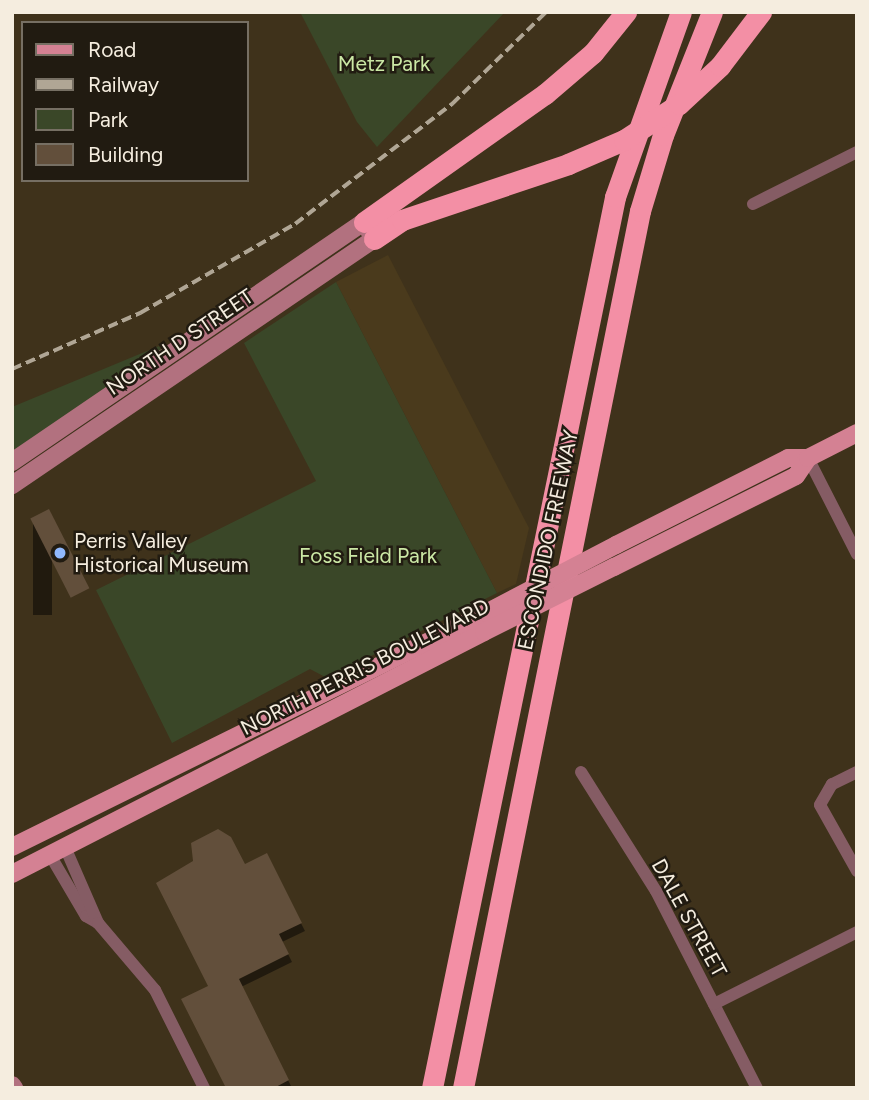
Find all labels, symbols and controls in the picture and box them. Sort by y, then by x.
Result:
legend [21,21,248,182]
text: Road [88,37,136,62]
park label: Metz Park [338,51,430,77]
text: Railway [88,72,159,97]
text: Park [88,107,128,132]
text: Building [88,142,163,167]
street label: NORTH D STREET [102,283,258,401]
street label: ESCONDIDO FREEWAY [512,428,584,652]
place label: Perris Valley Historical Museum [74,528,249,578]
park label: Foss Field Park [299,543,437,569]
marker: Perris Valley Historical Museum [52,545,68,561]
street label: NORTH PERRIS BOULEVARD [236,593,494,741]
street label: DALE STREET [646,854,732,982]

